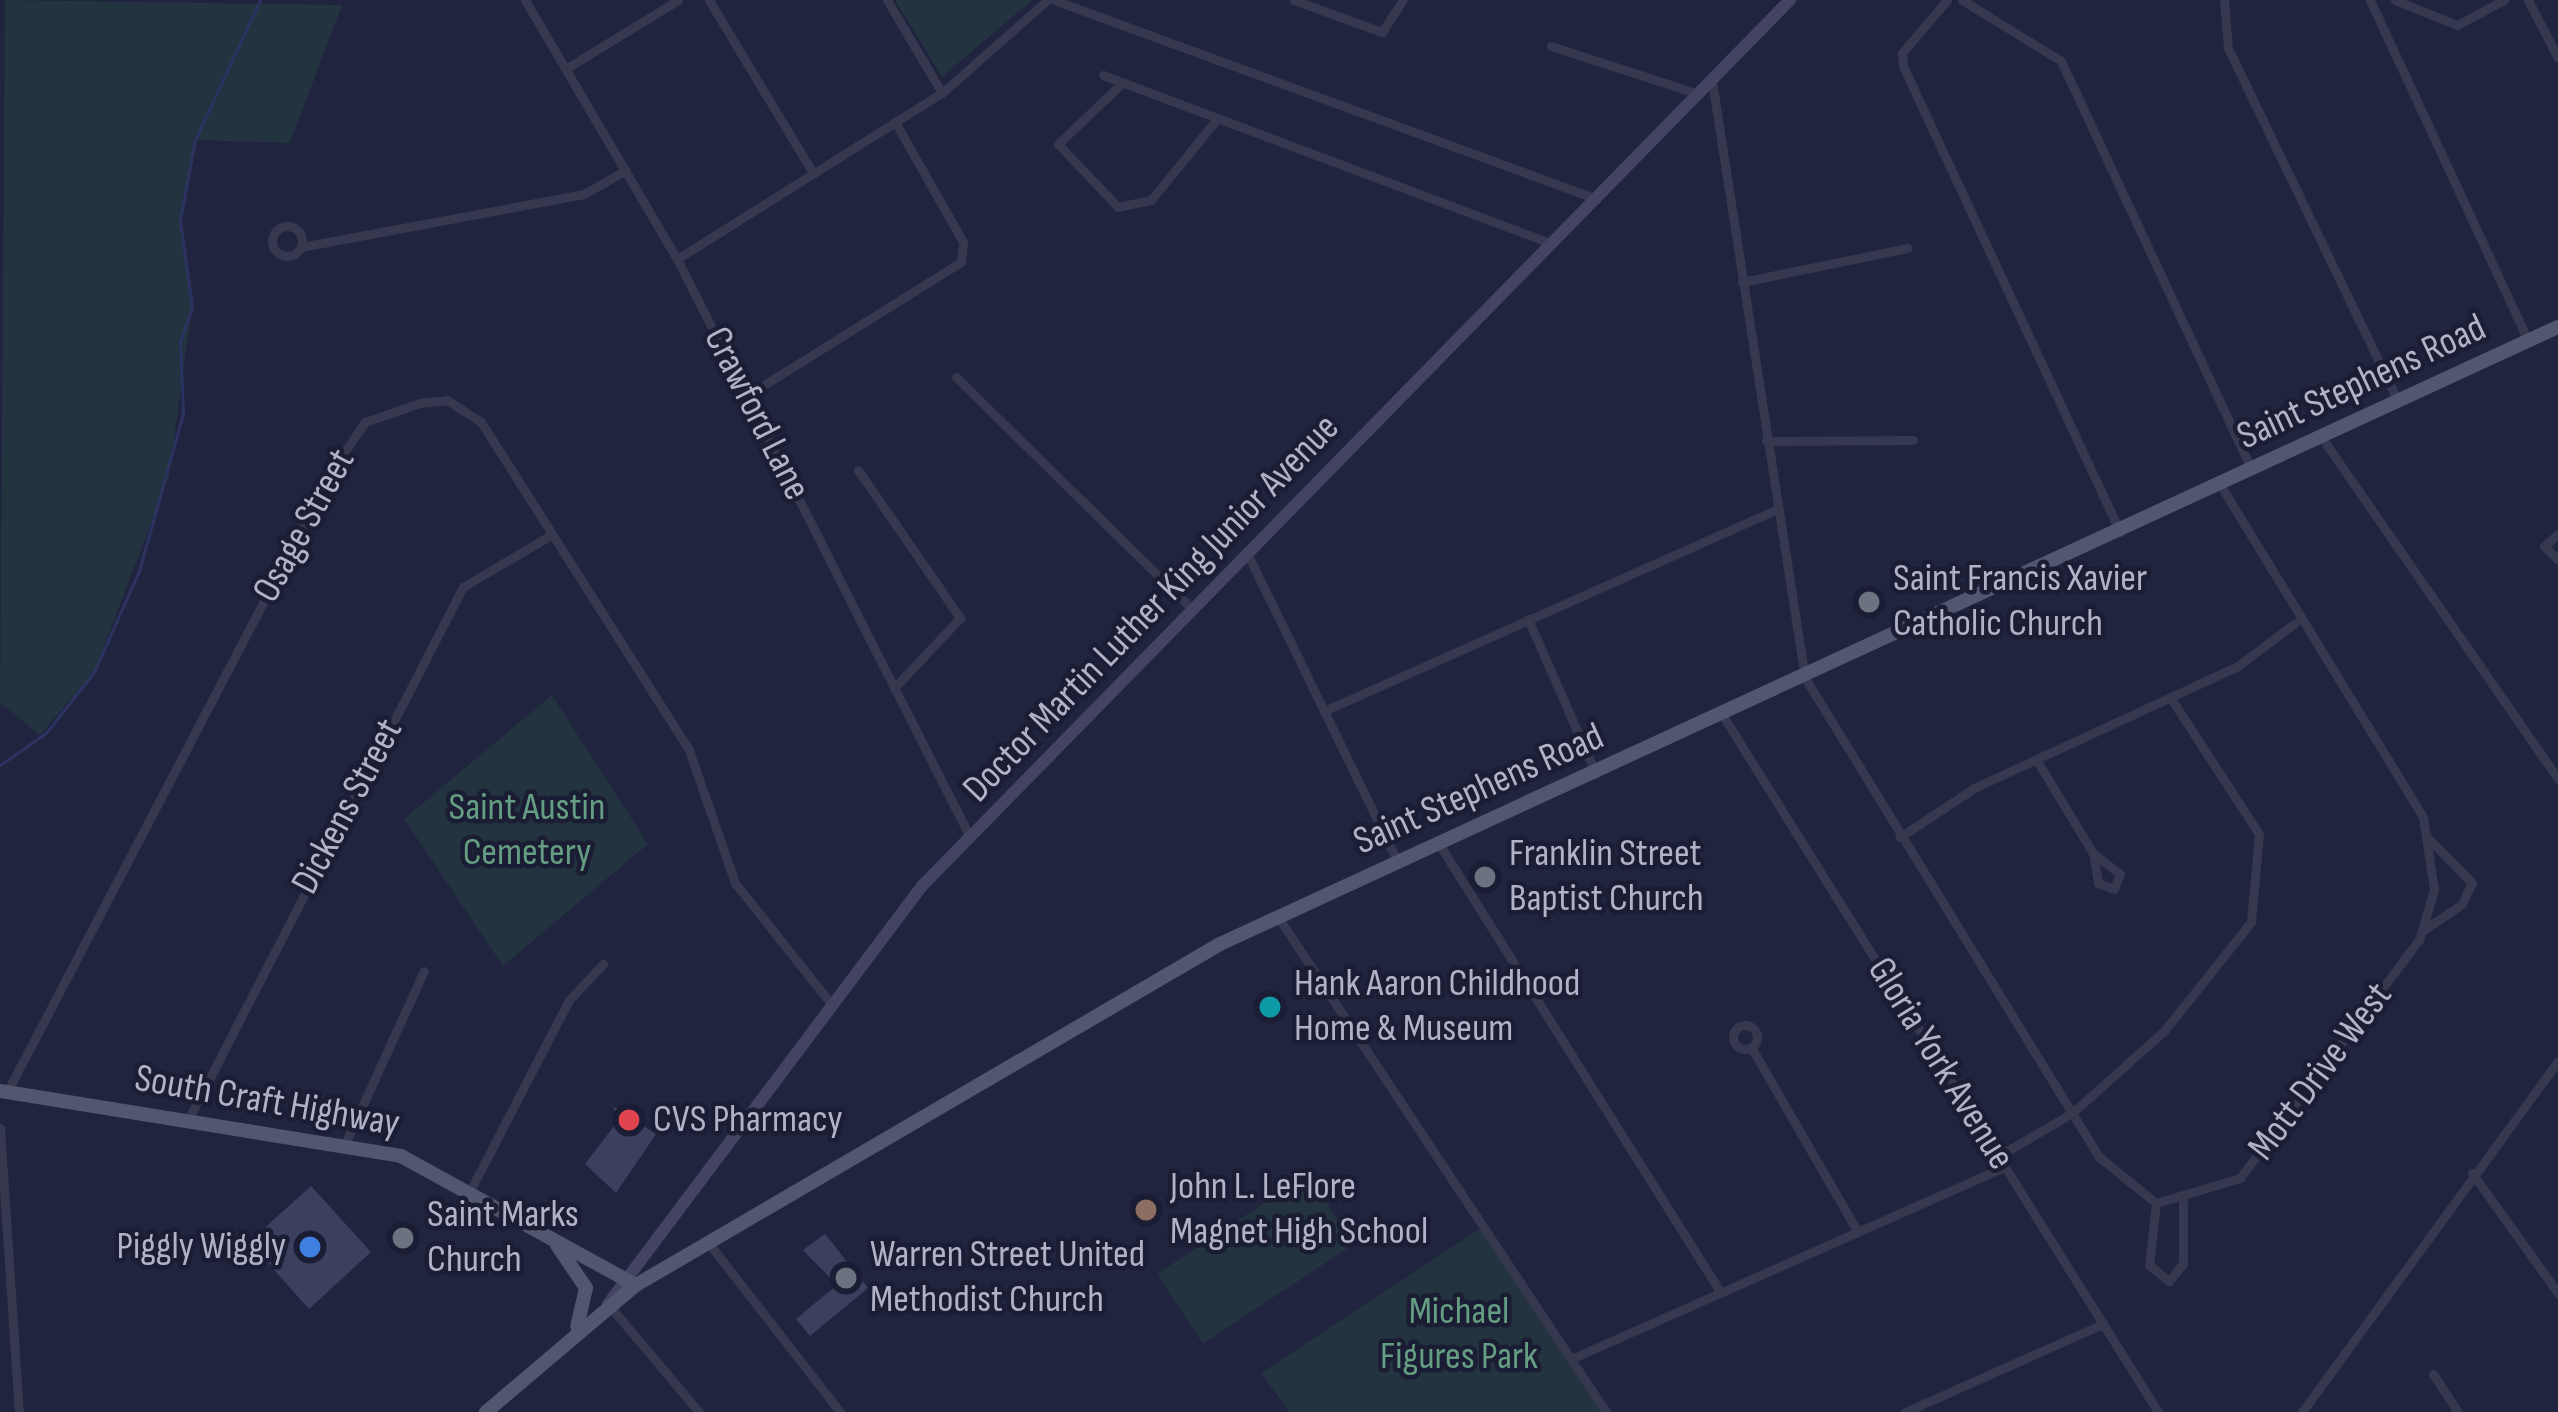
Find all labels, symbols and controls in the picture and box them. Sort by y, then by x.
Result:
street label: Saint Stephens Road [2231,305,2493,461]
street label: Crawford Lane [693,320,819,508]
street label: Doctor Martin Luther King Junior Avenue [954,405,1350,813]
street label: Osage Street [244,441,366,611]
place label: Saint Francis Xavier Catholic Church [1893,557,2147,648]
marker: Saint Francis Xavier Catholic Church [1856,589,1882,615]
street label: Dickens Street [282,712,414,902]
street label: Saint Stephens Road [1347,714,1611,866]
park label: Saint Austin Cemetery [449,786,605,877]
place label: Franklin Street Baptist Church [1509,832,1704,923]
marker: Franklin Street Baptist Church [1472,864,1498,890]
street label: Gloria York Avenue [1856,950,2024,1178]
place label: Hank Aaron Childhood Home & Museum [1294,962,1580,1053]
street label: Mott Drive West [2239,974,2403,1170]
marker: Hank Aaron Childhood Home & Museum [1257,994,1283,1020]
street label: South Craft Highway [131,1056,403,1148]
place label: CVS Pharmacy [653,1097,842,1143]
marker: CVS Pharmacy [616,1107,642,1133]
place label: John L. LeFlore Magnet High School [1170,1165,1428,1256]
place label: Saint Marks Church [427,1193,579,1284]
marker: John L. LeFlore Magnet High School [1133,1197,1159,1223]
place label: Piggly Wiggly [117,1224,286,1270]
marker: Saint Marks Church [390,1225,416,1251]
place label: Warren Street United Methodist Church [870,1233,1145,1324]
marker: Piggly Wiggly [297,1234,323,1260]
marker: Warren Street United Methodist Church [833,1265,859,1291]
park label: Michael Figures Park [1380,1290,1538,1381]

